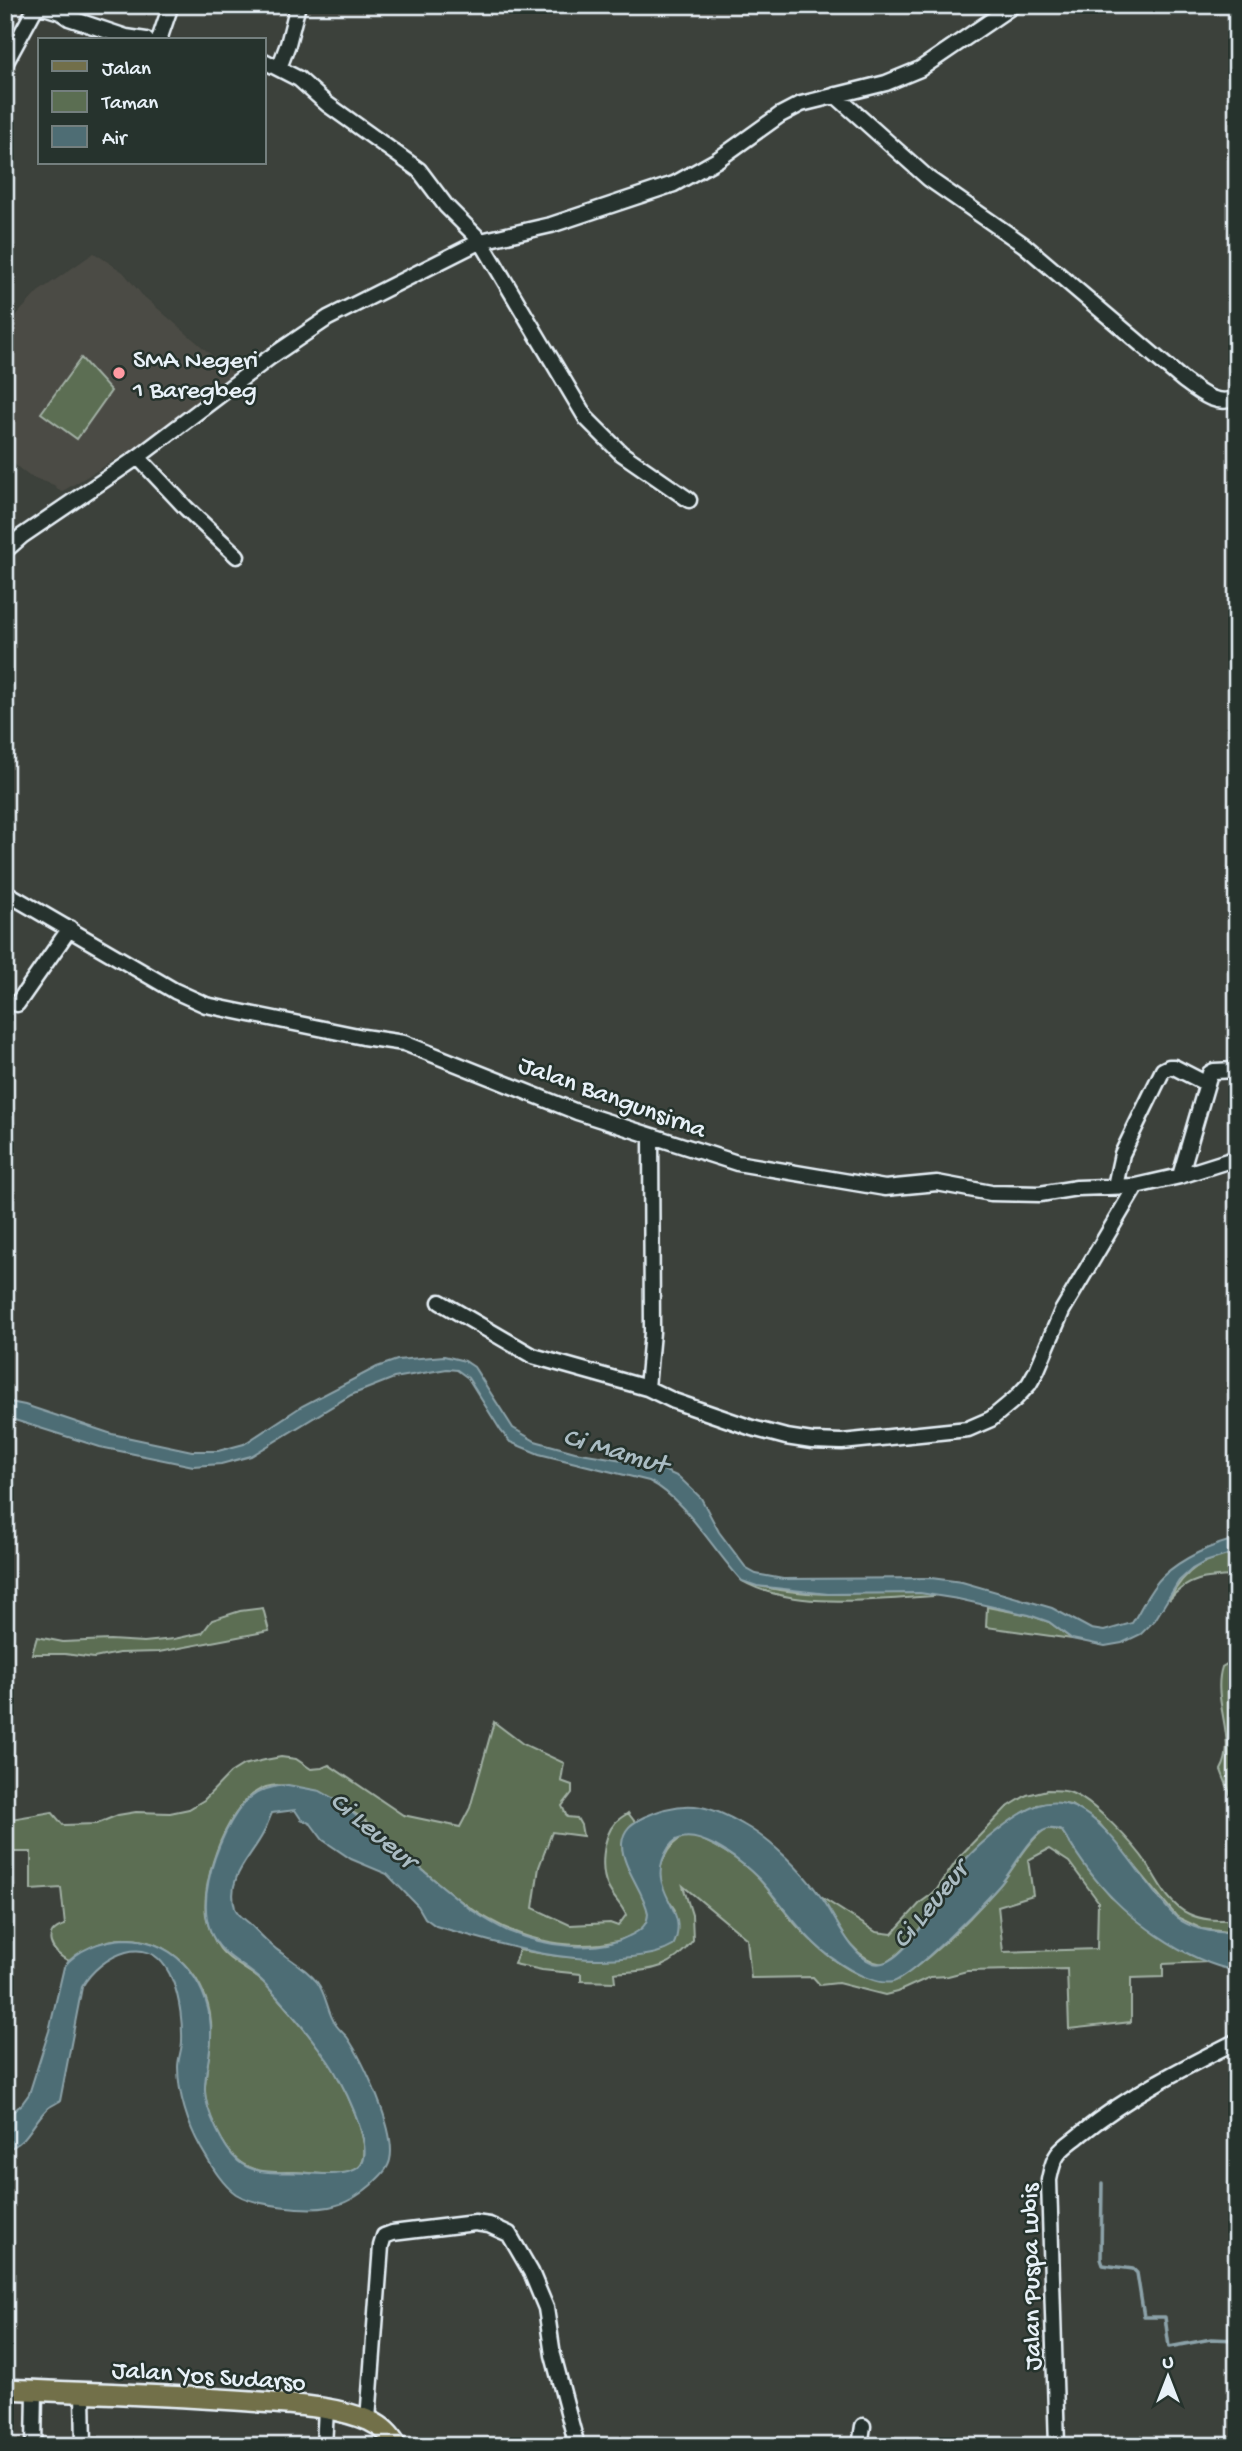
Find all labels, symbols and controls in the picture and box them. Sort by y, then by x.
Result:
legend [38,38,266,164]
text: Jalan [102,58,151,83]
text: Taman [101,92,158,117]
text: Air [102,128,128,153]
place label: SMA Negeri 1 Baregbeg [132,347,258,408]
marker: SMA Negeri 1 Baregbeg [111,365,127,381]
street label: Jalan Bangunsirna [513,1051,711,1148]
water label: Ci Mamut [559,1422,675,1484]
water label: Ci Leueur [322,1786,426,1881]
water label: Ci Leueur [886,1851,980,1956]
street label: Jalan Puspa Lubis [1016,2182,1051,2371]
north arrow [1134,2342,1204,2412]
text: U [1163,2352,1174,2375]
street label: Jalan Yos Sudarso [111,2356,307,2401]

